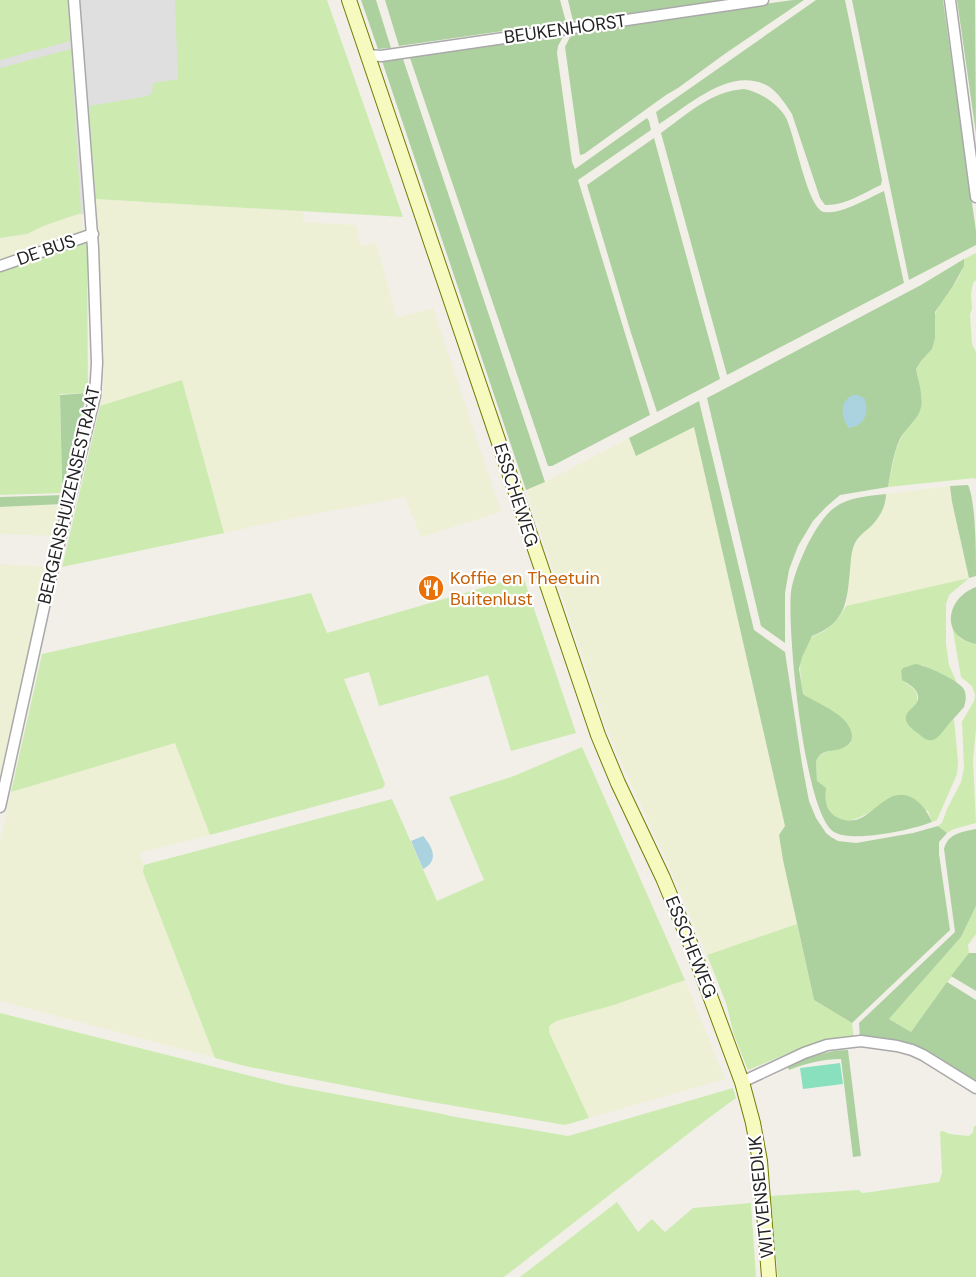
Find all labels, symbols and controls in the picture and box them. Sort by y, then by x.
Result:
street label: BEUKENHORST [502,9,628,49]
street label: DE BUS [14,229,78,271]
street label: BERGENSHUIZENSESTRAAT [32,384,106,606]
street label: ESSCHEWEG [488,440,544,550]
place label: Koffie en Theetuin Buitenlust [450,566,600,611]
restaurant icon: Koffie en Theetuin Buitenlust [416,573,446,603]
street label: ESSCHEWEG [660,893,722,1001]
street label: WITVENSEDIJK [743,1134,779,1259]

